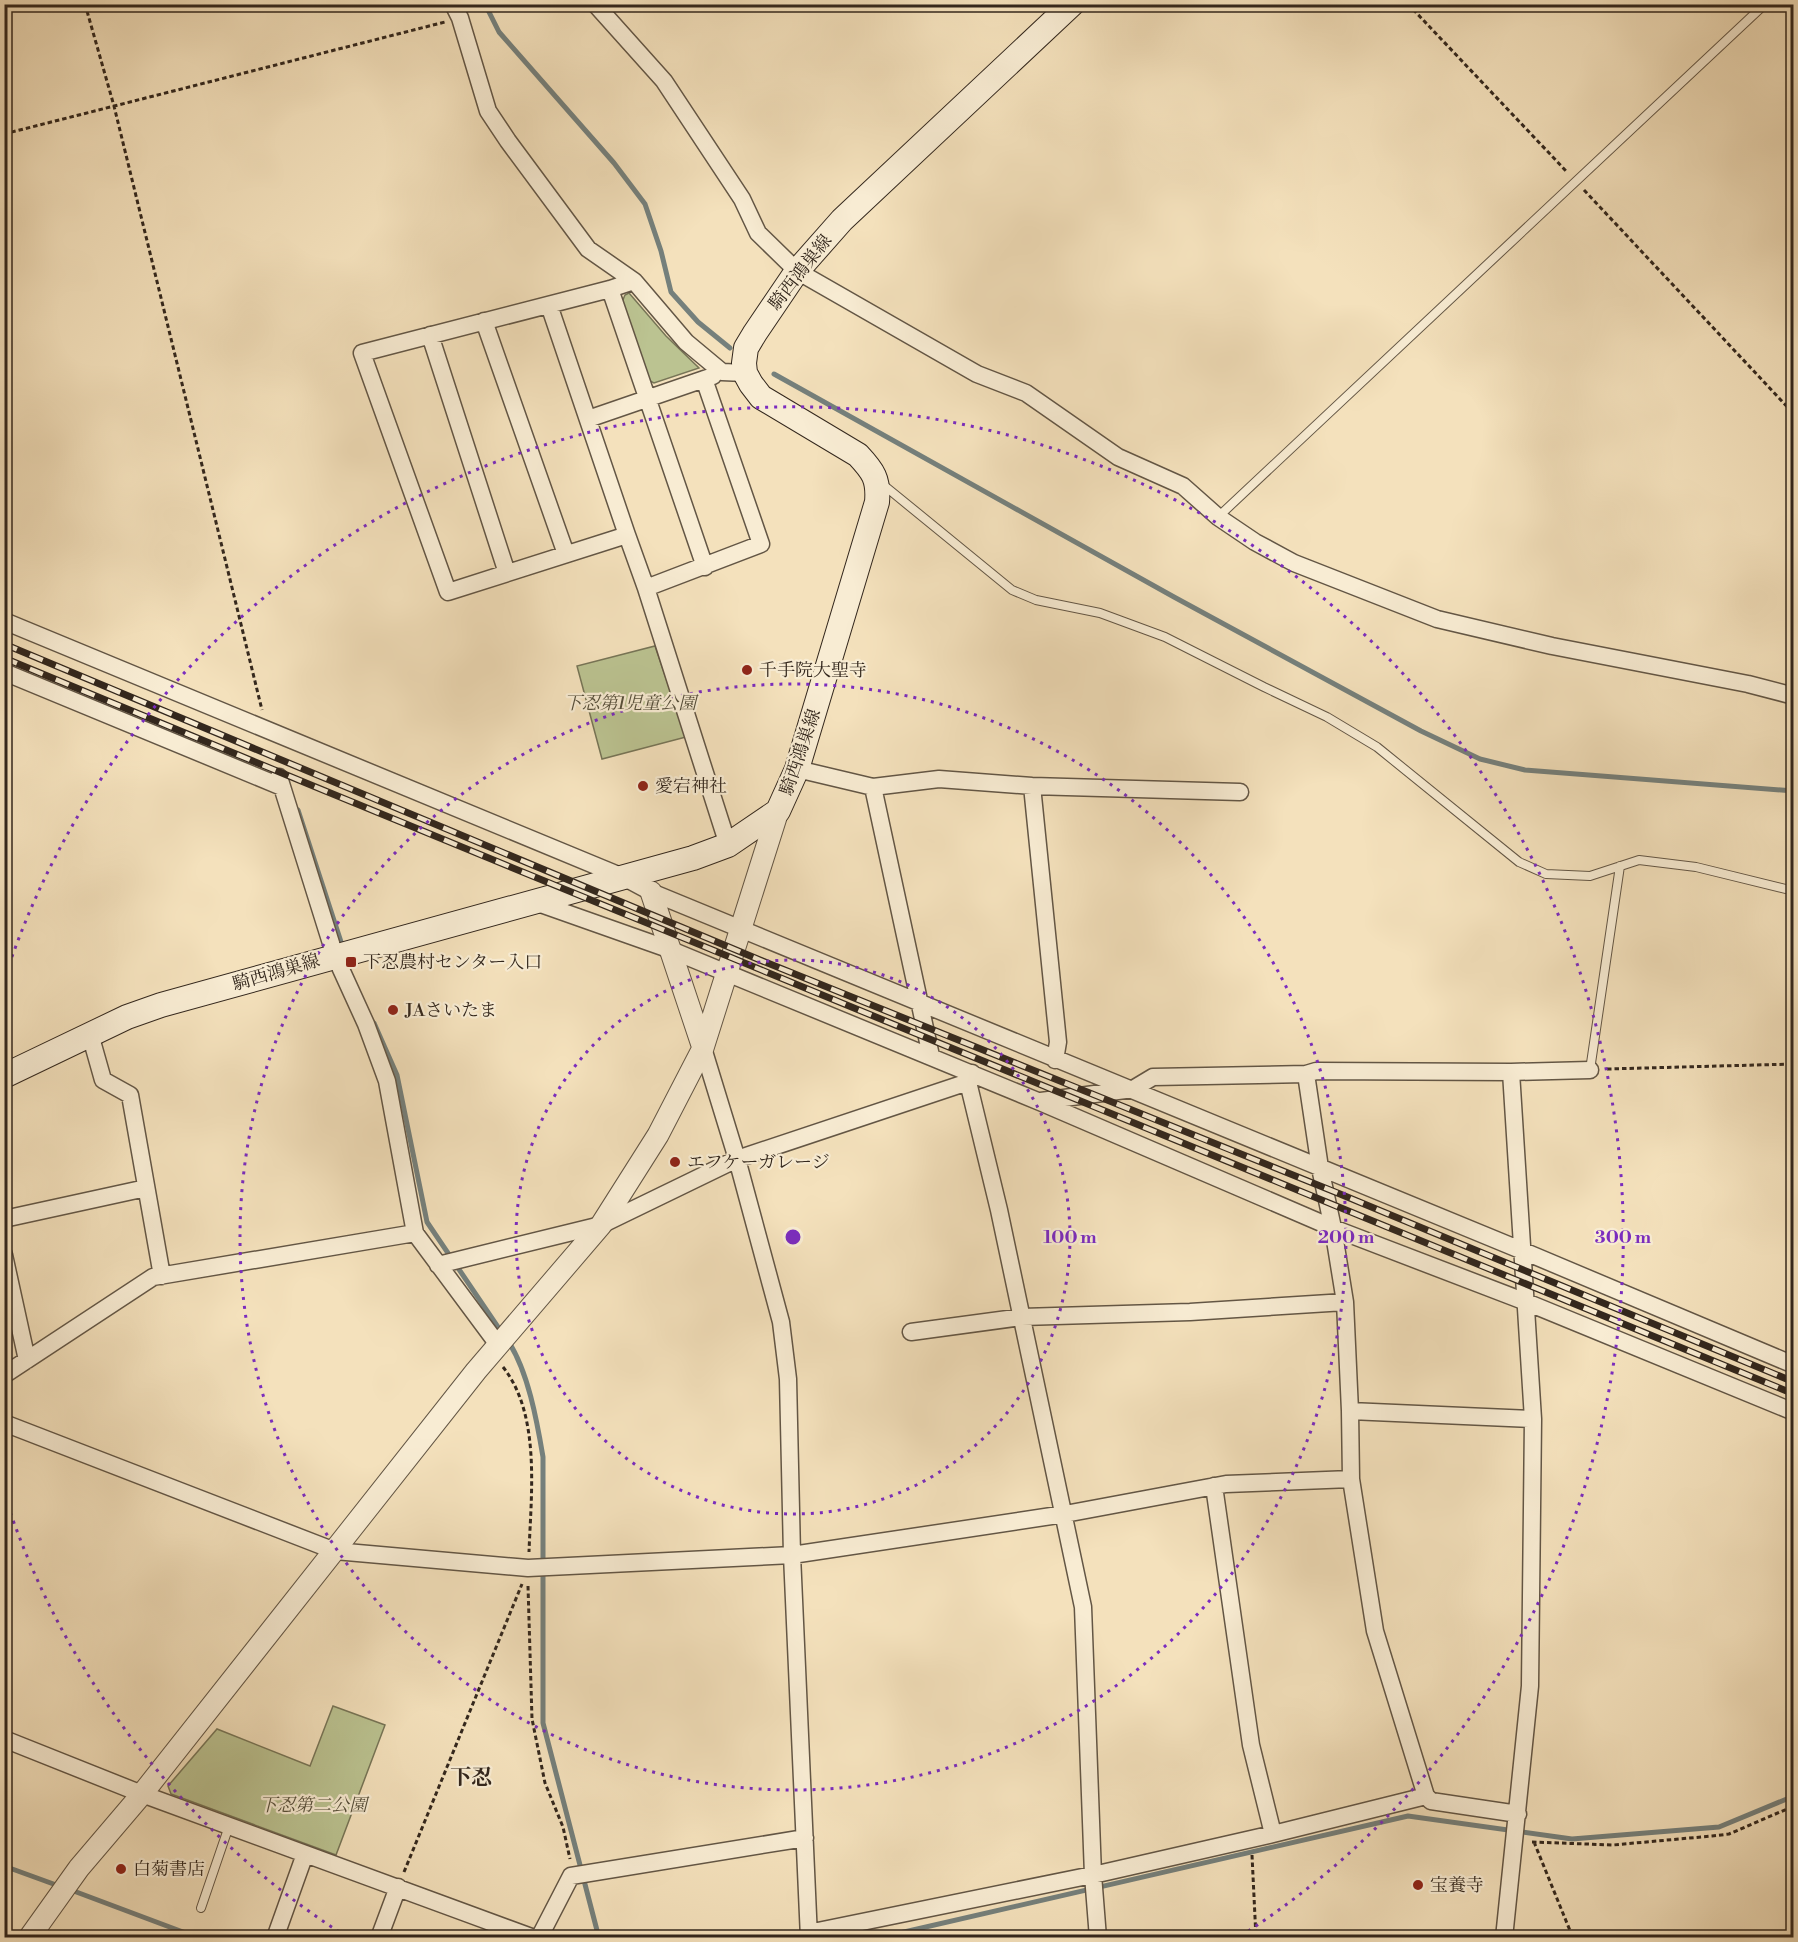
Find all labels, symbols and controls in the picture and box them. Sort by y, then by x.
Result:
street label: 騎西鴻巣線 [764,230,837,315]
place label: 千手院大聖寺 [759,659,867,682]
marker: 千手院大聖寺 [740,663,754,677]
park label: 下忍第1児童公園 [564,692,699,715]
street label: 騎西鴻巣線 [775,706,826,798]
place label: 愛宕神社 [655,775,727,798]
marker: 愛宕神社 [636,779,650,793]
street label: 騎西鴻巣線 [230,949,323,996]
place label: 下忍農村センター入口 [363,951,542,974]
marker: 下忍農村センター入口 [344,955,358,969]
place label: JAさいたま [404,999,497,1022]
marker: JAさいたま [386,1003,400,1017]
place label: エフケーガレージ [687,1151,830,1174]
marker: エフケーガレージ [668,1155,682,1169]
text: 100 m [1043,1226,1097,1249]
text: 200 m [1318,1226,1375,1249]
text: 300 m [1595,1226,1652,1249]
centre of rings [783,1227,803,1247]
district label: 下忍 [450,1765,492,1791]
park label: 下忍第二公園 [259,1794,370,1817]
place label: 白菊書店 [133,1858,205,1881]
marker: 白菊書店 [114,1862,128,1876]
place label: 宝養寺 [1430,1874,1484,1897]
marker: 宝養寺 [1411,1878,1425,1892]

